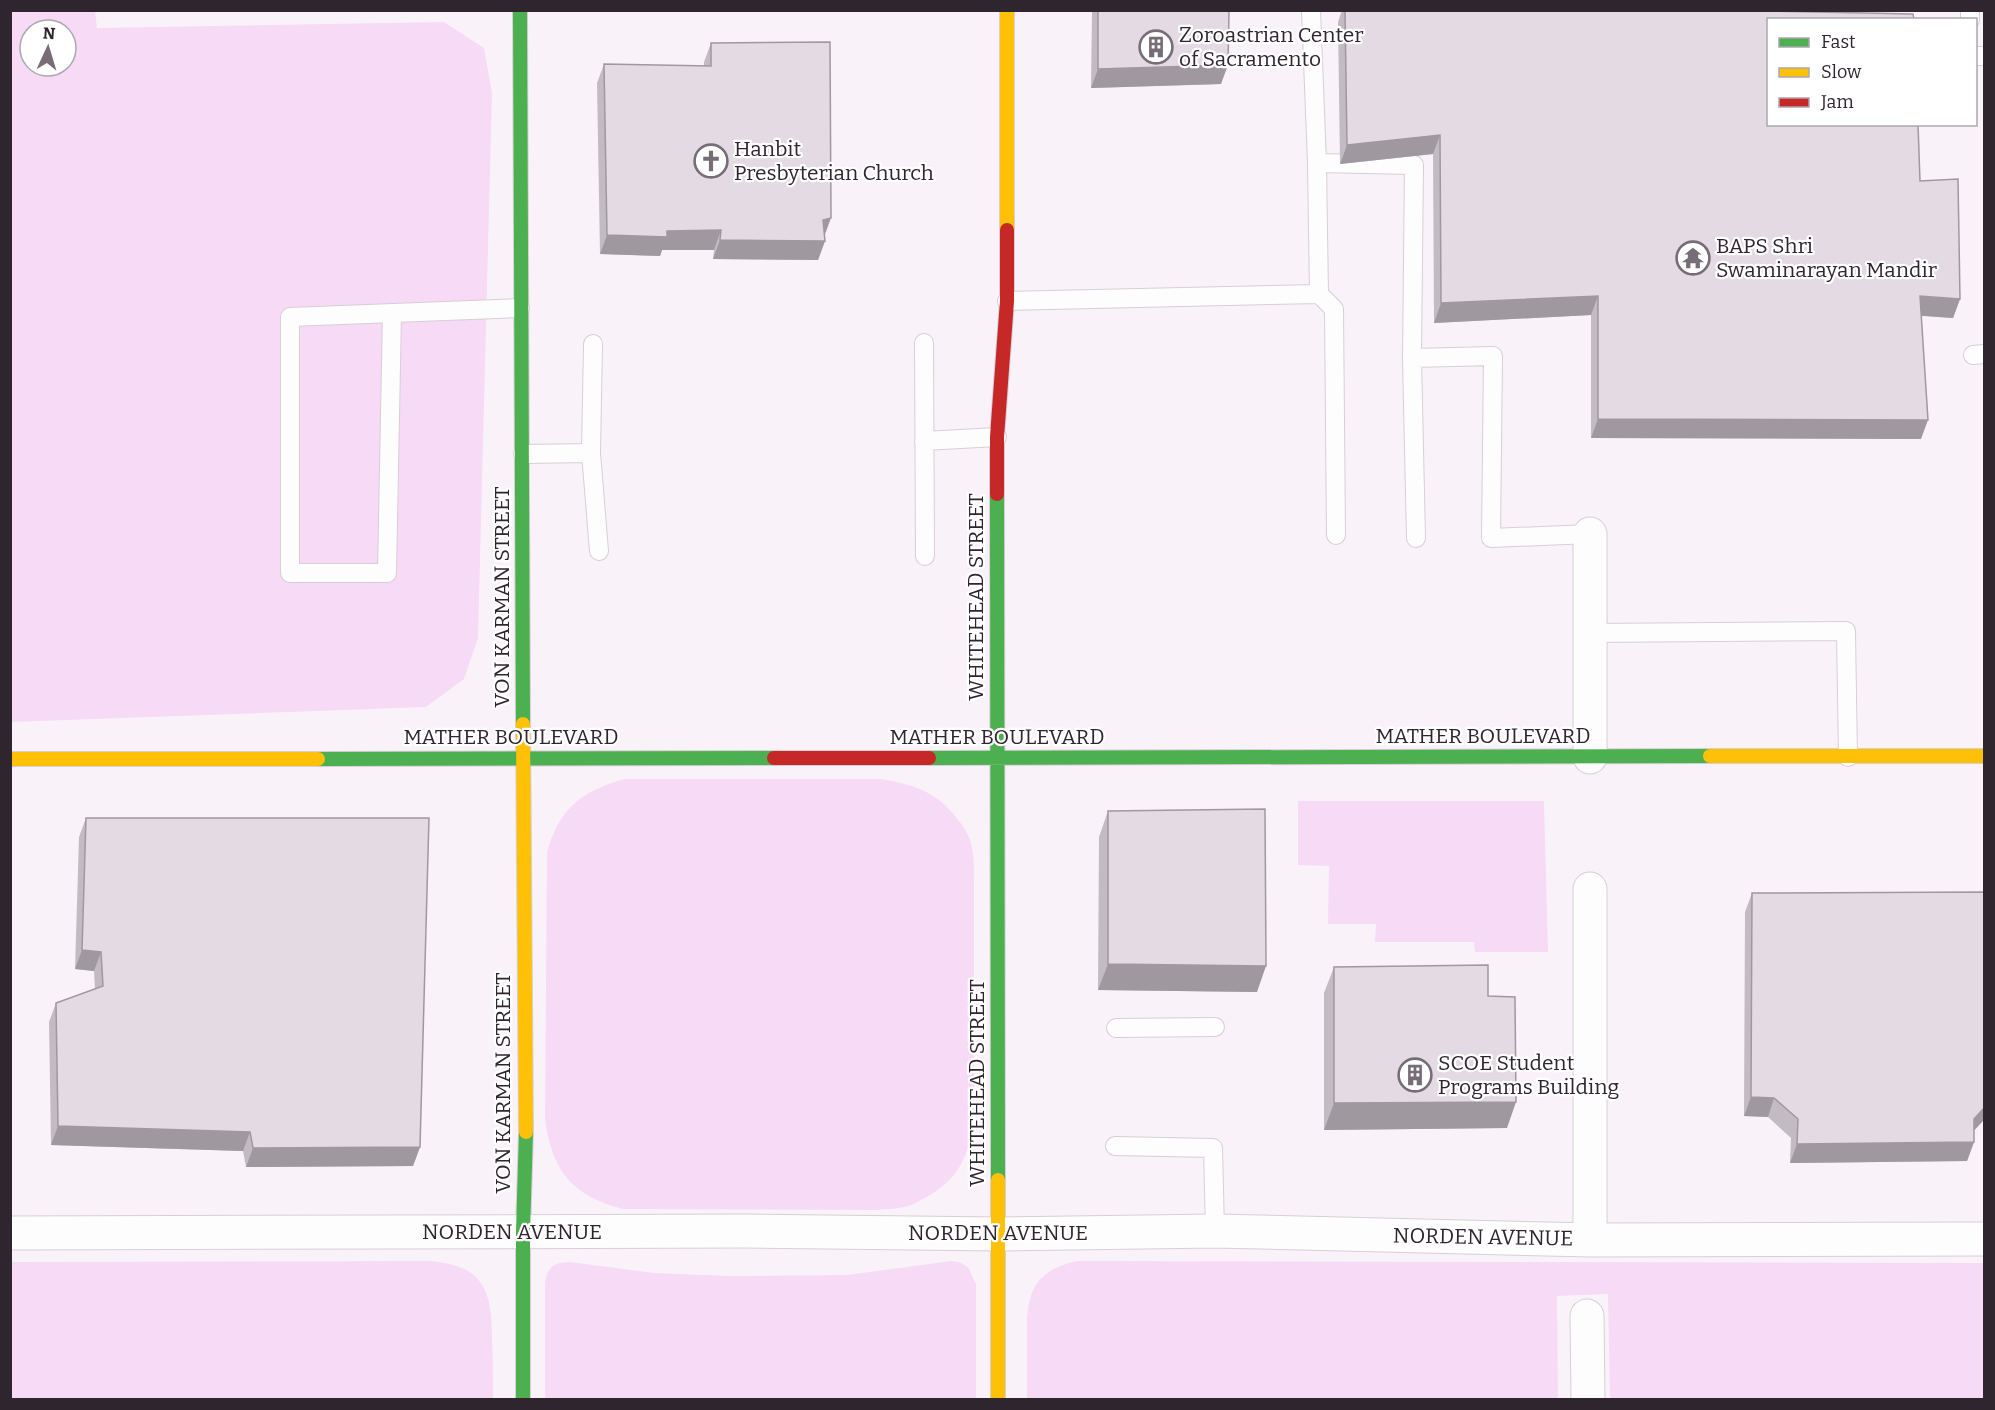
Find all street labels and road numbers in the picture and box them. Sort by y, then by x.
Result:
street label: VON KARMAN STREET [489,487,515,707]
street label: WHITEHEAD STREET [963,493,989,701]
street label: MATHER BOULEVARD [1376,723,1590,749]
street label: MATHER BOULEVARD [404,724,618,750]
street label: MATHER BOULEVARD [890,724,1104,750]
street label: VON KARMAN STREET [490,973,516,1193]
street label: WHITEHEAD STREET [964,979,990,1187]
street label: NORDEN AVENUE [422,1219,602,1245]
street label: NORDEN AVENUE [908,1220,1088,1246]
street label: NORDEN AVENUE [1393,1222,1573,1252]

